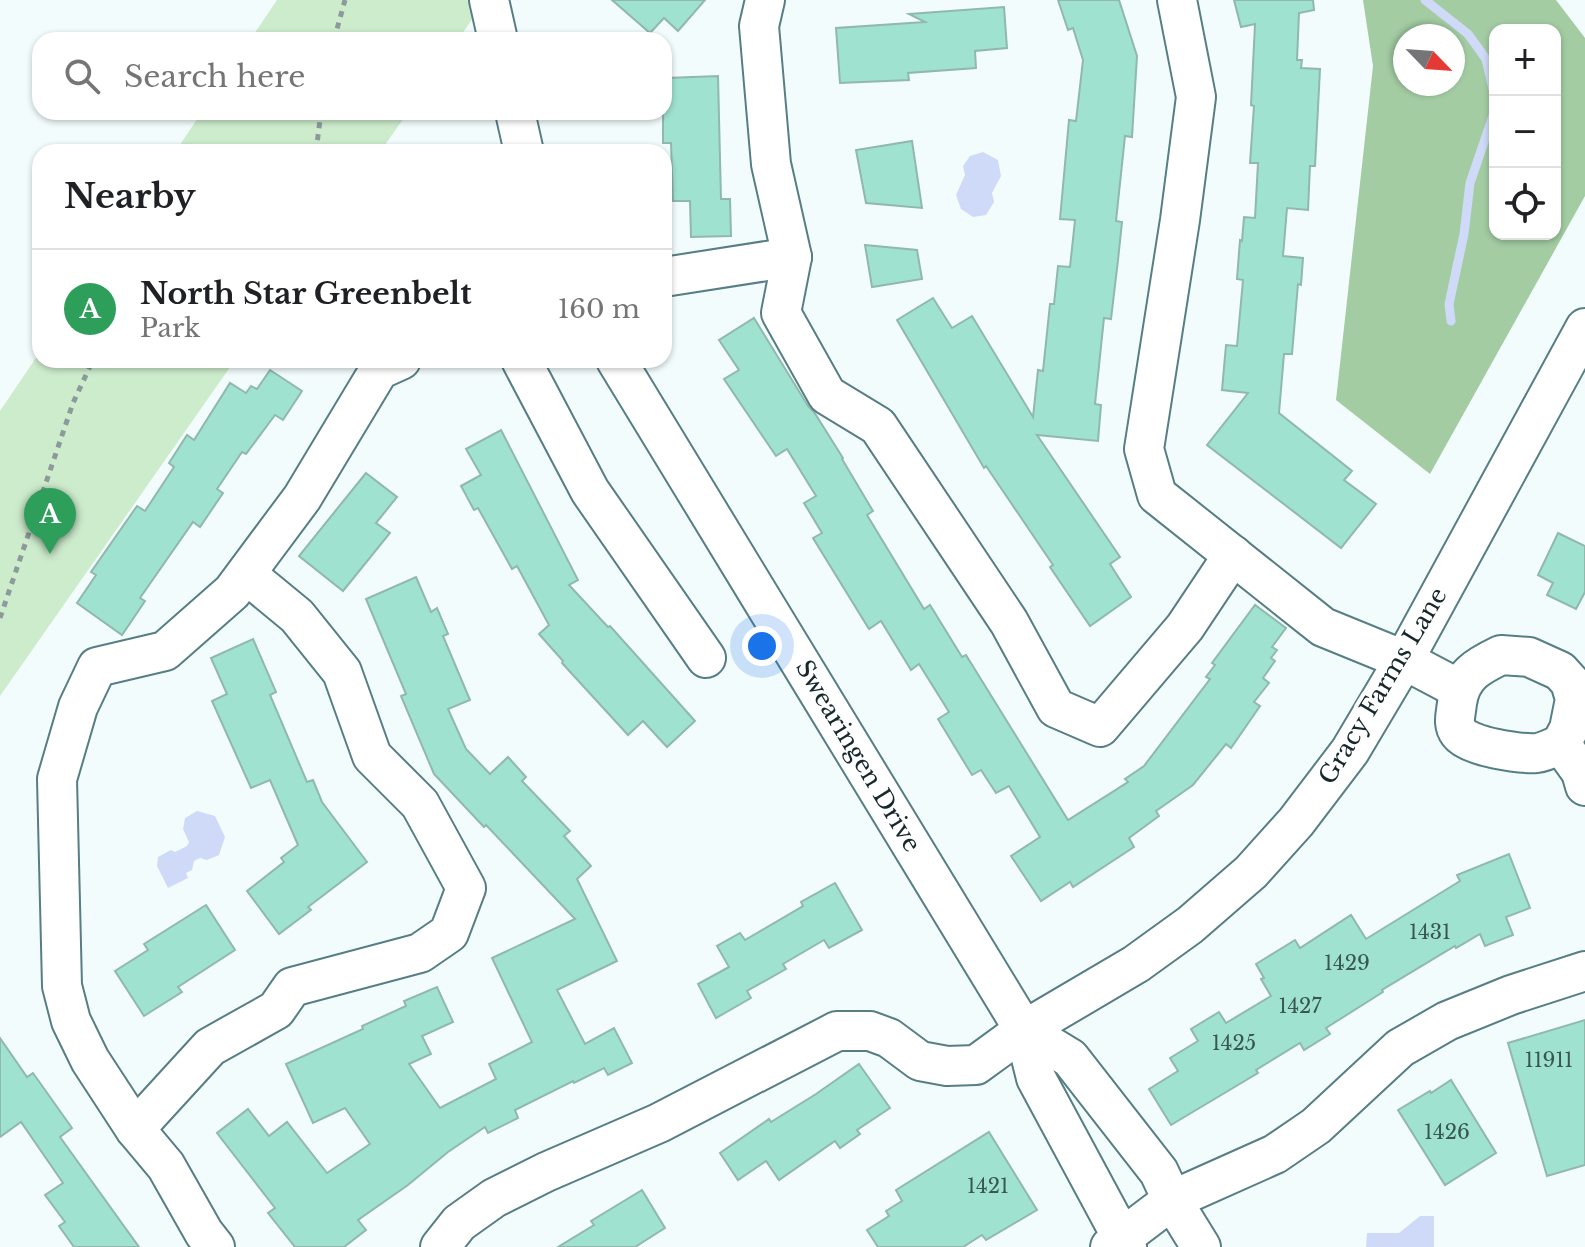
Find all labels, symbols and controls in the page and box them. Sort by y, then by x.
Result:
north arrow [1393,24,1465,96]
map controls [1489,24,1561,240]
button: + [1489,24,1561,96]
search box [32,32,672,120]
icon: search [60,54,104,98]
text: Search here [124,58,305,95]
button: − [1489,96,1561,168]
button: locate [1489,168,1561,240]
text: Nearby [64,175,196,217]
text: North Star Greenbelt [140,275,472,312]
text: A [79,293,101,325]
text: 160 m [558,293,640,325]
text: Park [140,312,200,344]
pin: A [24,488,76,554]
street label: Gracy Farms Lane [1312,582,1453,789]
your location [742,626,782,666]
street label: Swearingen Drive [790,655,927,857]
house number: 1431 [1409,920,1451,944]
house number: 1429 [1324,951,1370,975]
house number: 1427 [1279,994,1322,1018]
house number: 1425 [1212,1031,1256,1055]
house number: 11911 [1525,1048,1573,1072]
house number: 1426 [1424,1120,1470,1144]
house number: 1421 [967,1174,1009,1198]

